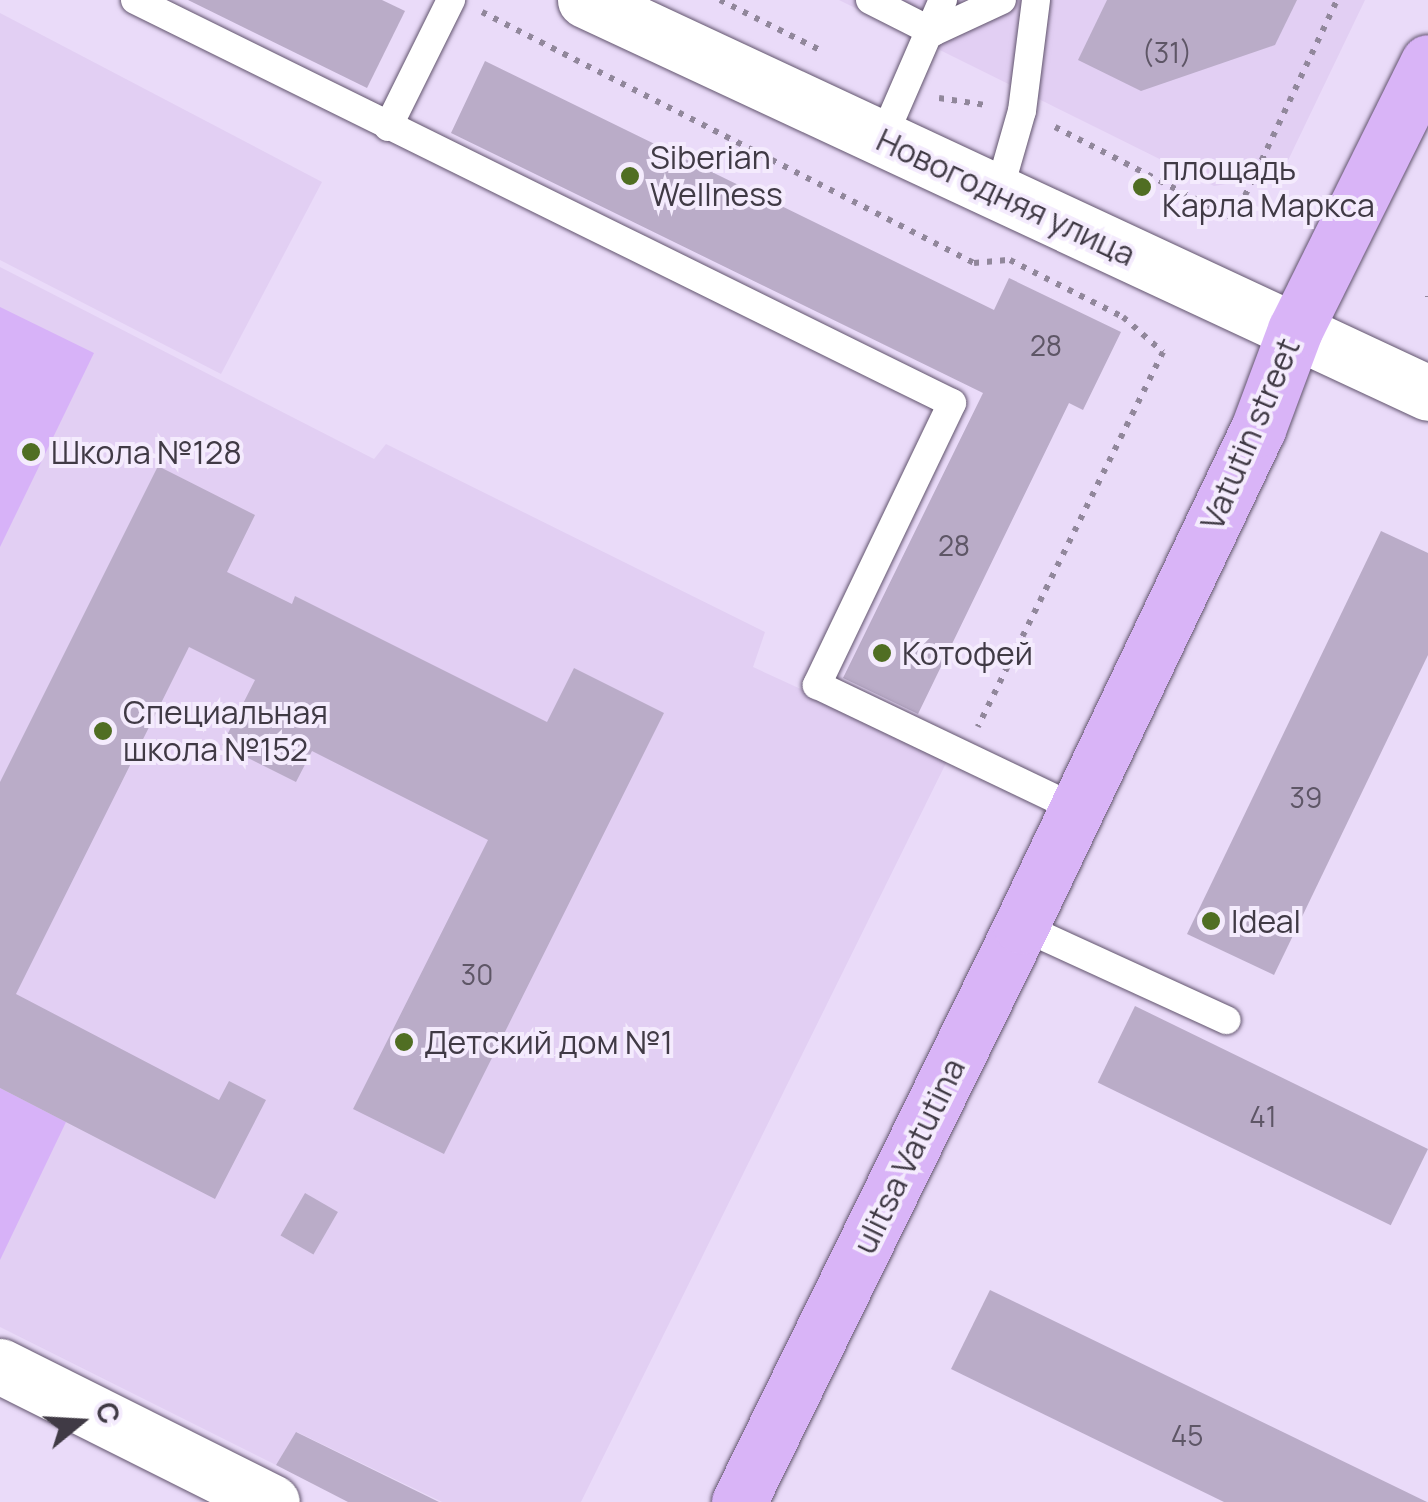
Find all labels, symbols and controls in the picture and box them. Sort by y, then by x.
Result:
house number: (31) [1142,35,1192,69]
street label: Новогодняя улица [871,120,1141,274]
place label: Siberian Wellness [650,139,783,214]
place label: площадь Карла Маркса [1162,150,1375,225]
marker: Siberian Wellness [619,165,641,187]
marker: площадь Карла Маркса [1131,176,1153,198]
house number: 28 [1030,328,1062,362]
street label: Vatutin street [1192,333,1308,535]
place label: Школа №128 [51,433,242,471]
marker: Школа №128 [20,441,42,463]
house number: 28 [938,528,970,562]
place label: Котофей [902,634,1033,672]
marker: Котофей [871,642,893,664]
place label: Специальная школа №152 [123,694,328,769]
marker: Специальная школа №152 [92,720,114,742]
house number: 39 [1290,780,1322,814]
place label: Ideal [1231,902,1301,940]
marker: Ideal [1200,910,1222,932]
house number: 30 [461,957,493,991]
place label: Детский дом №1 [424,1023,673,1061]
marker: Детский дом №1 [393,1031,415,1053]
street label: ulitsa Vatutina [845,1052,973,1260]
house number: 41 [1249,1099,1277,1133]
north arrow [30,1372,130,1472]
text: С [87,1397,130,1428]
house number: 45 [1171,1418,1203,1452]

